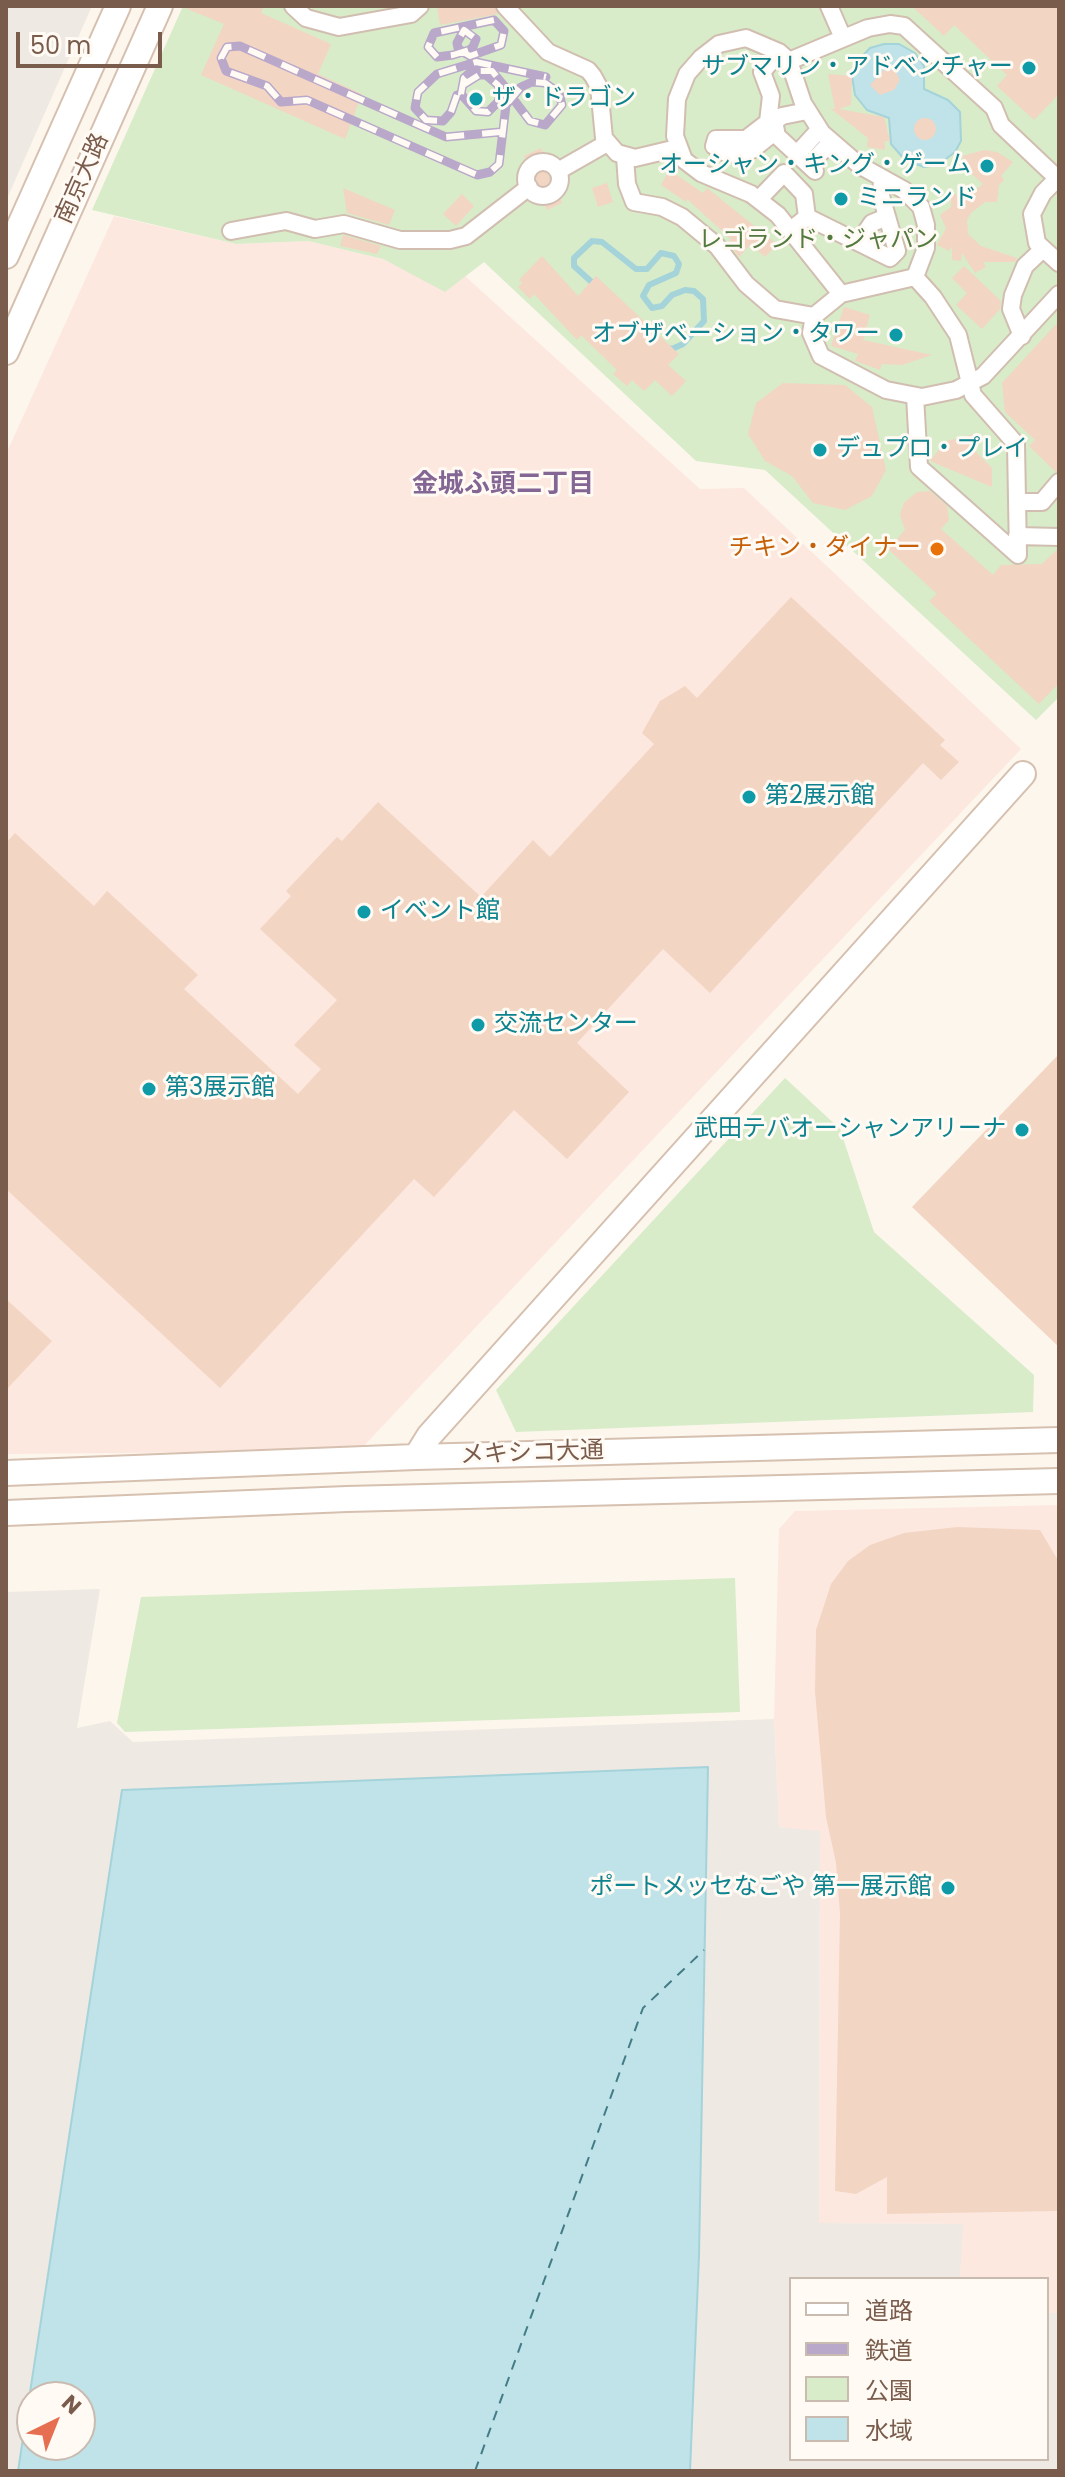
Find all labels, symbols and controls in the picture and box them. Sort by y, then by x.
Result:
scale bar [20,16,166,66]
text: 50 m [30,29,91,62]
place label: サブマリン・アドベンチャー [701,54,1013,82]
marker: サブマリン・アドベンチャー [1020,59,1038,77]
place label: ザ・ドラゴン [492,85,636,113]
marker: ザ・ドラゴン [467,90,485,108]
street label: 南京大路 [50,129,116,229]
place label: オーシャン・キング・ゲーム [659,152,971,180]
marker: オーシャン・キング・ゲーム [978,157,996,175]
place label: ミニランド [857,185,977,213]
marker: ミニランド [832,190,850,208]
park label: レゴランド・ジャパン [698,227,938,255]
place label: オブザベーション・タワー [592,321,880,349]
marker: オブザベーション・タワー [887,326,905,344]
place label: デュプロ・プレイ [836,436,1028,464]
marker: デュプロ・プレイ [811,441,829,459]
district label: 金城ふ頭二丁目 [412,469,594,501]
place label: チキン・ダイナー [729,535,921,563]
marker: チキン・ダイナー [928,540,946,558]
place label: 第2展示館 [765,783,875,811]
marker: 第2展示館 [740,788,758,806]
place label: イベント館 [380,898,500,926]
marker: イベント館 [355,903,373,921]
place label: 交流センター [494,1011,638,1039]
marker: 交流センター [469,1016,487,1034]
place label: 第3展示館 [165,1075,275,1103]
marker: 第3展示館 [140,1080,158,1098]
place label: 武田テバオーシャンアリーナ [694,1116,1006,1144]
marker: 武田テバオーシャンアリーナ [1013,1121,1031,1139]
street label: メキシコ大通 [460,1437,604,1471]
place label: ポートメッセなごや 第一展示館 [590,1874,932,1902]
marker: ポートメッセなごや 第一展示館 [939,1879,957,1897]
legend [789,2277,1049,2461]
text: 道路 [865,2294,913,2327]
text: 鉄道 [865,2334,913,2367]
text: 公園 [865,2374,913,2407]
north arrow [16,2381,96,2461]
text: N [55,2388,88,2422]
text: 水域 [865,2414,913,2447]

